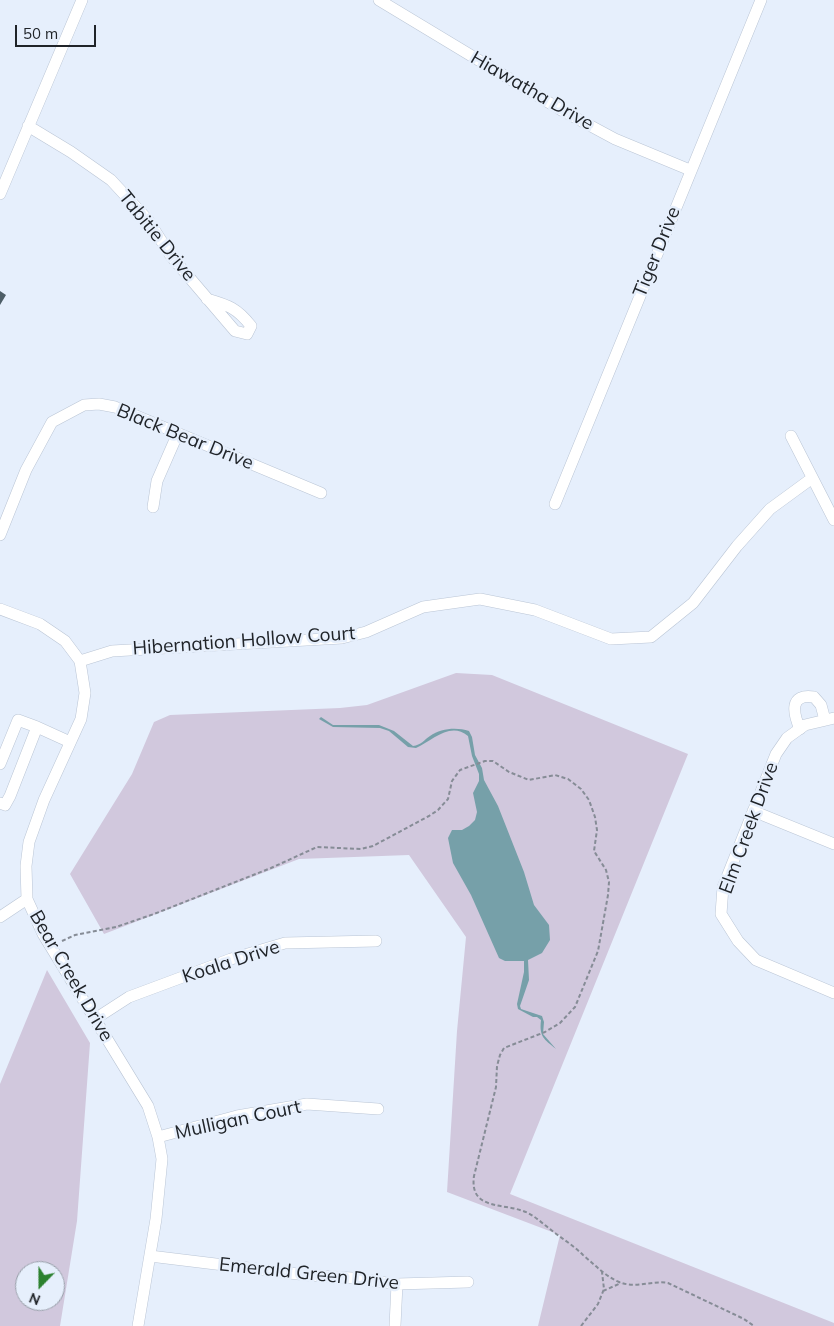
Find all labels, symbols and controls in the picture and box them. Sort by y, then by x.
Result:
scale bar [18,15,99,47]
text: 50 m [23,24,58,43]
street label: Hiawatha Drive [466,47,598,135]
street label: Tabitie Drive [114,186,200,286]
street label: Tiger Drive [629,203,685,301]
street label: Black Bear Drive [113,399,257,475]
street label: Hibernation Hollow Court [132,622,356,660]
street label: Elm Creek Drive [715,759,783,897]
street label: Bear Creek Drive [24,906,118,1046]
street label: Koala Drive [180,936,282,988]
street label: Mulligan Court [173,1096,303,1144]
street label: Emerald Green Drive [218,1253,400,1295]
north arrow [15,1261,65,1311]
text: N [26,1289,43,1309]

